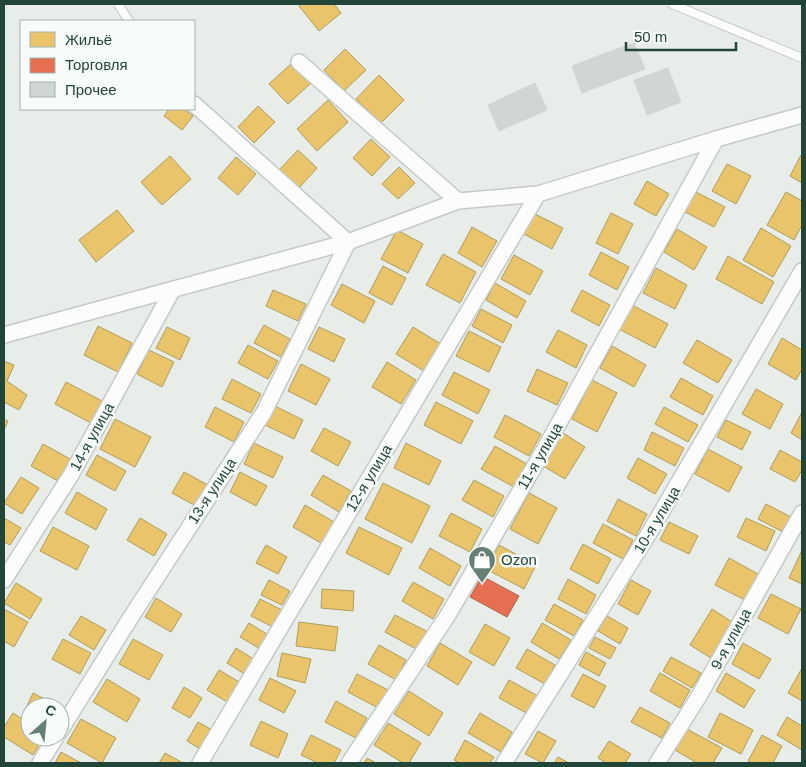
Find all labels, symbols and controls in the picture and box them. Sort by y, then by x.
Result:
legend [20,20,195,110]
scale bar [626,20,736,52]
text: 50 m [634,28,667,45]
text: Жильё [65,31,112,48]
text: Торговля [65,56,128,73]
text: Прочее [65,81,117,98]
street label: 14-я улица [66,399,118,474]
street label: 11-я улица [514,419,566,492]
street label: 12-я улица [342,441,396,514]
street label: 13-я улица [184,454,240,527]
street label: 10-я улица [630,483,684,556]
shop icon: Ozon [467,545,497,584]
place label: Ozon [501,551,537,568]
street label: 9-я улица [707,605,755,672]
north arrow [20,697,70,747]
text: С [43,701,59,720]

